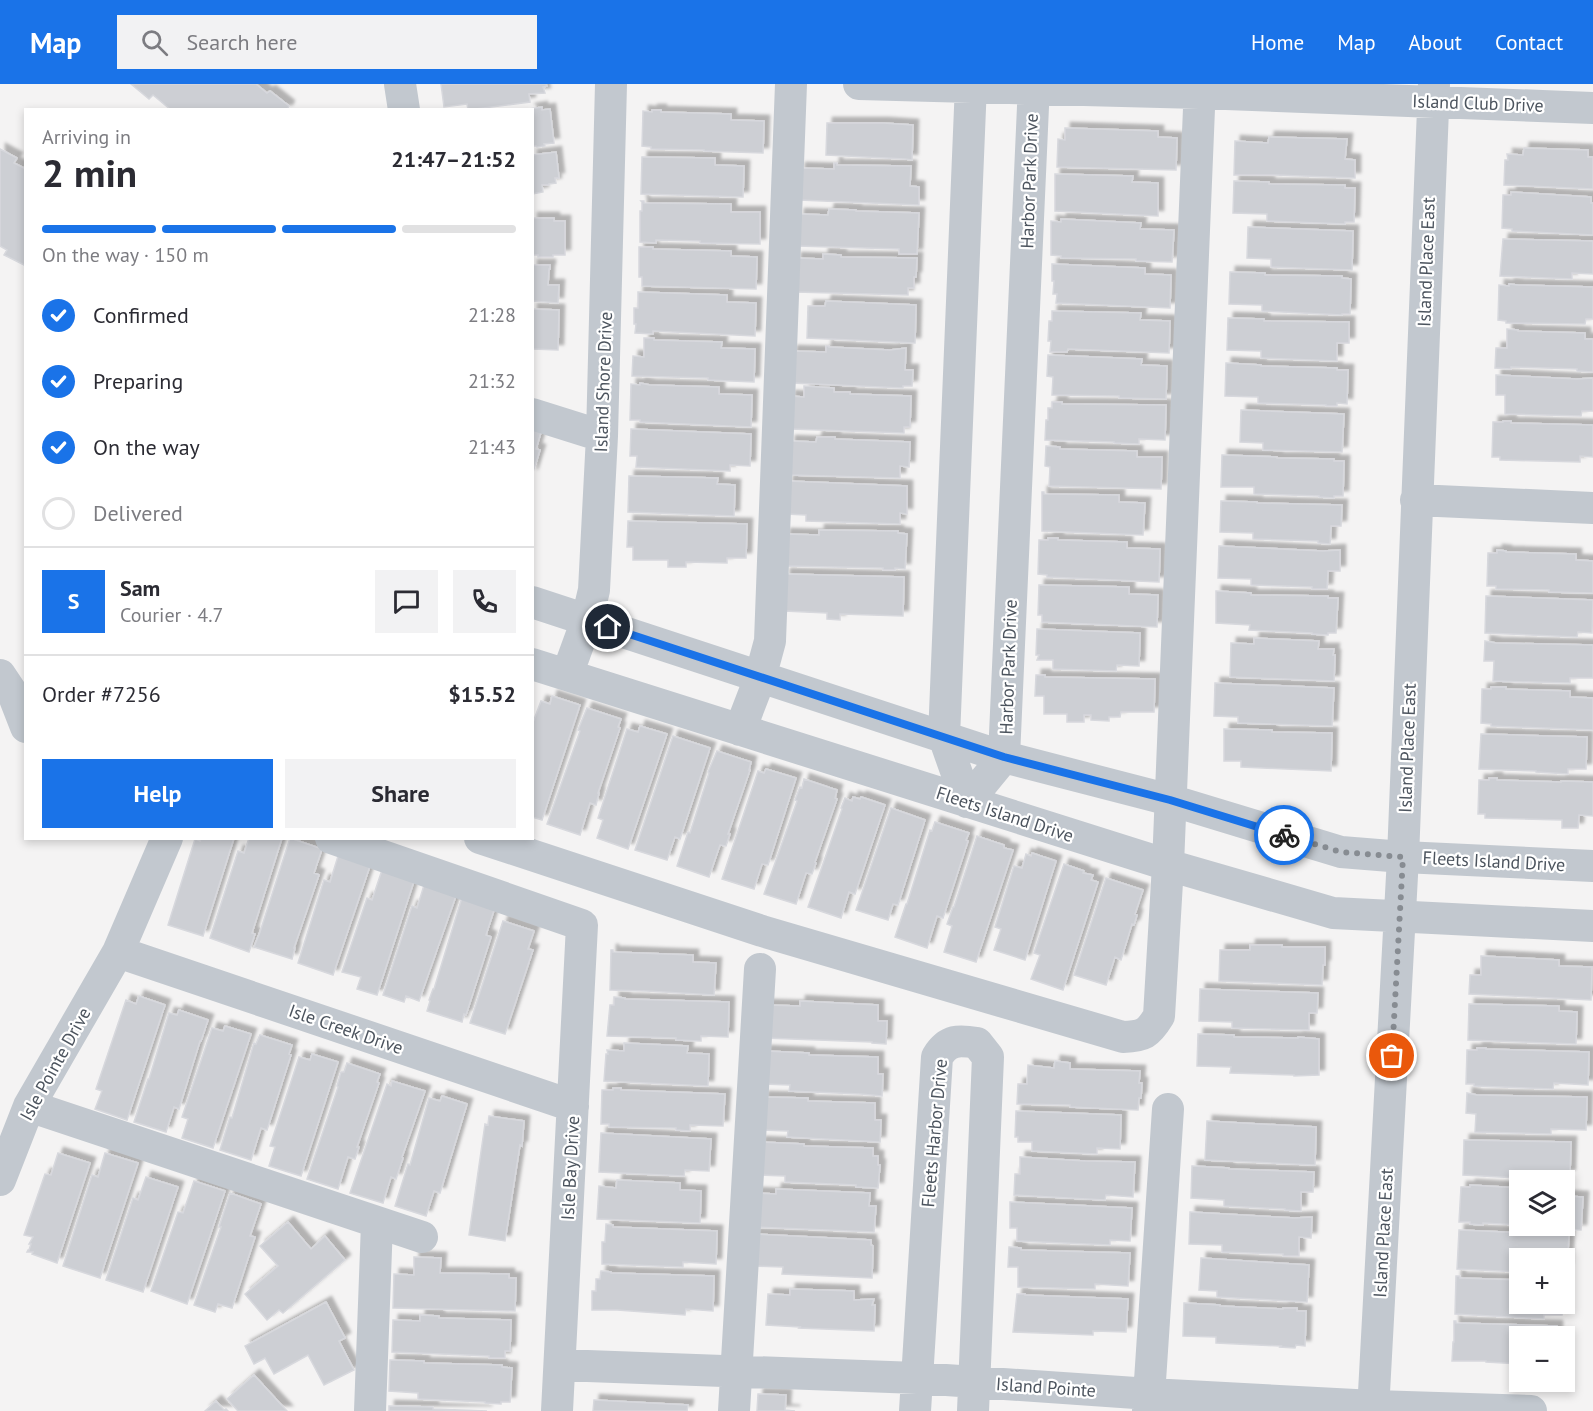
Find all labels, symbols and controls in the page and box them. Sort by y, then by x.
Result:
search box [117,15,537,69]
text: Map [30,24,81,61]
icon: search [138,26,171,59]
text: Search here [186,28,297,56]
text: Home [1251,29,1304,56]
text: Map [1337,29,1376,56]
text: About [1409,29,1462,56]
text: Contact [1495,29,1563,56]
street label: Island Club Drive [1412,89,1544,117]
street label: Harbor Park Drive [1015,113,1043,249]
text: Arriving in [42,124,131,150]
text: 21:47–21:52 [391,145,516,173]
text: 2 min [42,147,137,198]
street label: Island Place East [1412,197,1440,327]
text: On the way · 150 m [42,242,209,268]
icon: check [42,299,75,332]
text: Confirmed [93,301,189,329]
text: 21:28 [468,302,516,328]
street label: Island Shore Drive [589,311,617,453]
icon: check [42,365,75,398]
text: Preparing [93,367,183,395]
text: 21:32 [468,368,516,394]
icon: check [42,431,75,464]
text: On the way [93,433,200,461]
text: 21:43 [468,434,516,460]
text: Delivered [93,499,183,527]
button: chat [375,570,438,633]
button: phone [453,570,516,633]
text: Sam [120,574,160,602]
text: S [68,587,79,615]
street label: Harbor Park Drive [994,599,1022,735]
pin [582,601,633,652]
text: Courier · 4.7 [120,602,223,628]
icon: home [591,610,624,643]
text: Order #7256 [42,680,161,708]
text: $15.52 [448,680,516,708]
street label: Island Place East [1393,683,1421,813]
button: Help [42,759,273,828]
button: Share [285,759,516,828]
street label: Fleets Island Drive [934,781,1076,847]
courier [1254,805,1314,865]
icon: bike [1268,819,1301,852]
street label: Fleets Island Drive [1422,846,1566,876]
street label: Isle Creek Drive [286,999,406,1059]
street label: Isle Pointe Drive [14,1003,96,1125]
pin [1366,1030,1417,1081]
icon: bag [1375,1039,1408,1072]
street label: Fleets Harbor Drive [916,1058,952,1208]
street label: Isle Bay Drive [556,1115,584,1221]
street label: Island Place East [1368,1168,1398,1298]
map controls [1509,1170,1575,1392]
button: layers [1509,1170,1575,1236]
button: + [1509,1248,1575,1314]
button: − [1509,1326,1575,1392]
street label: Island Pointe [995,1372,1097,1402]

